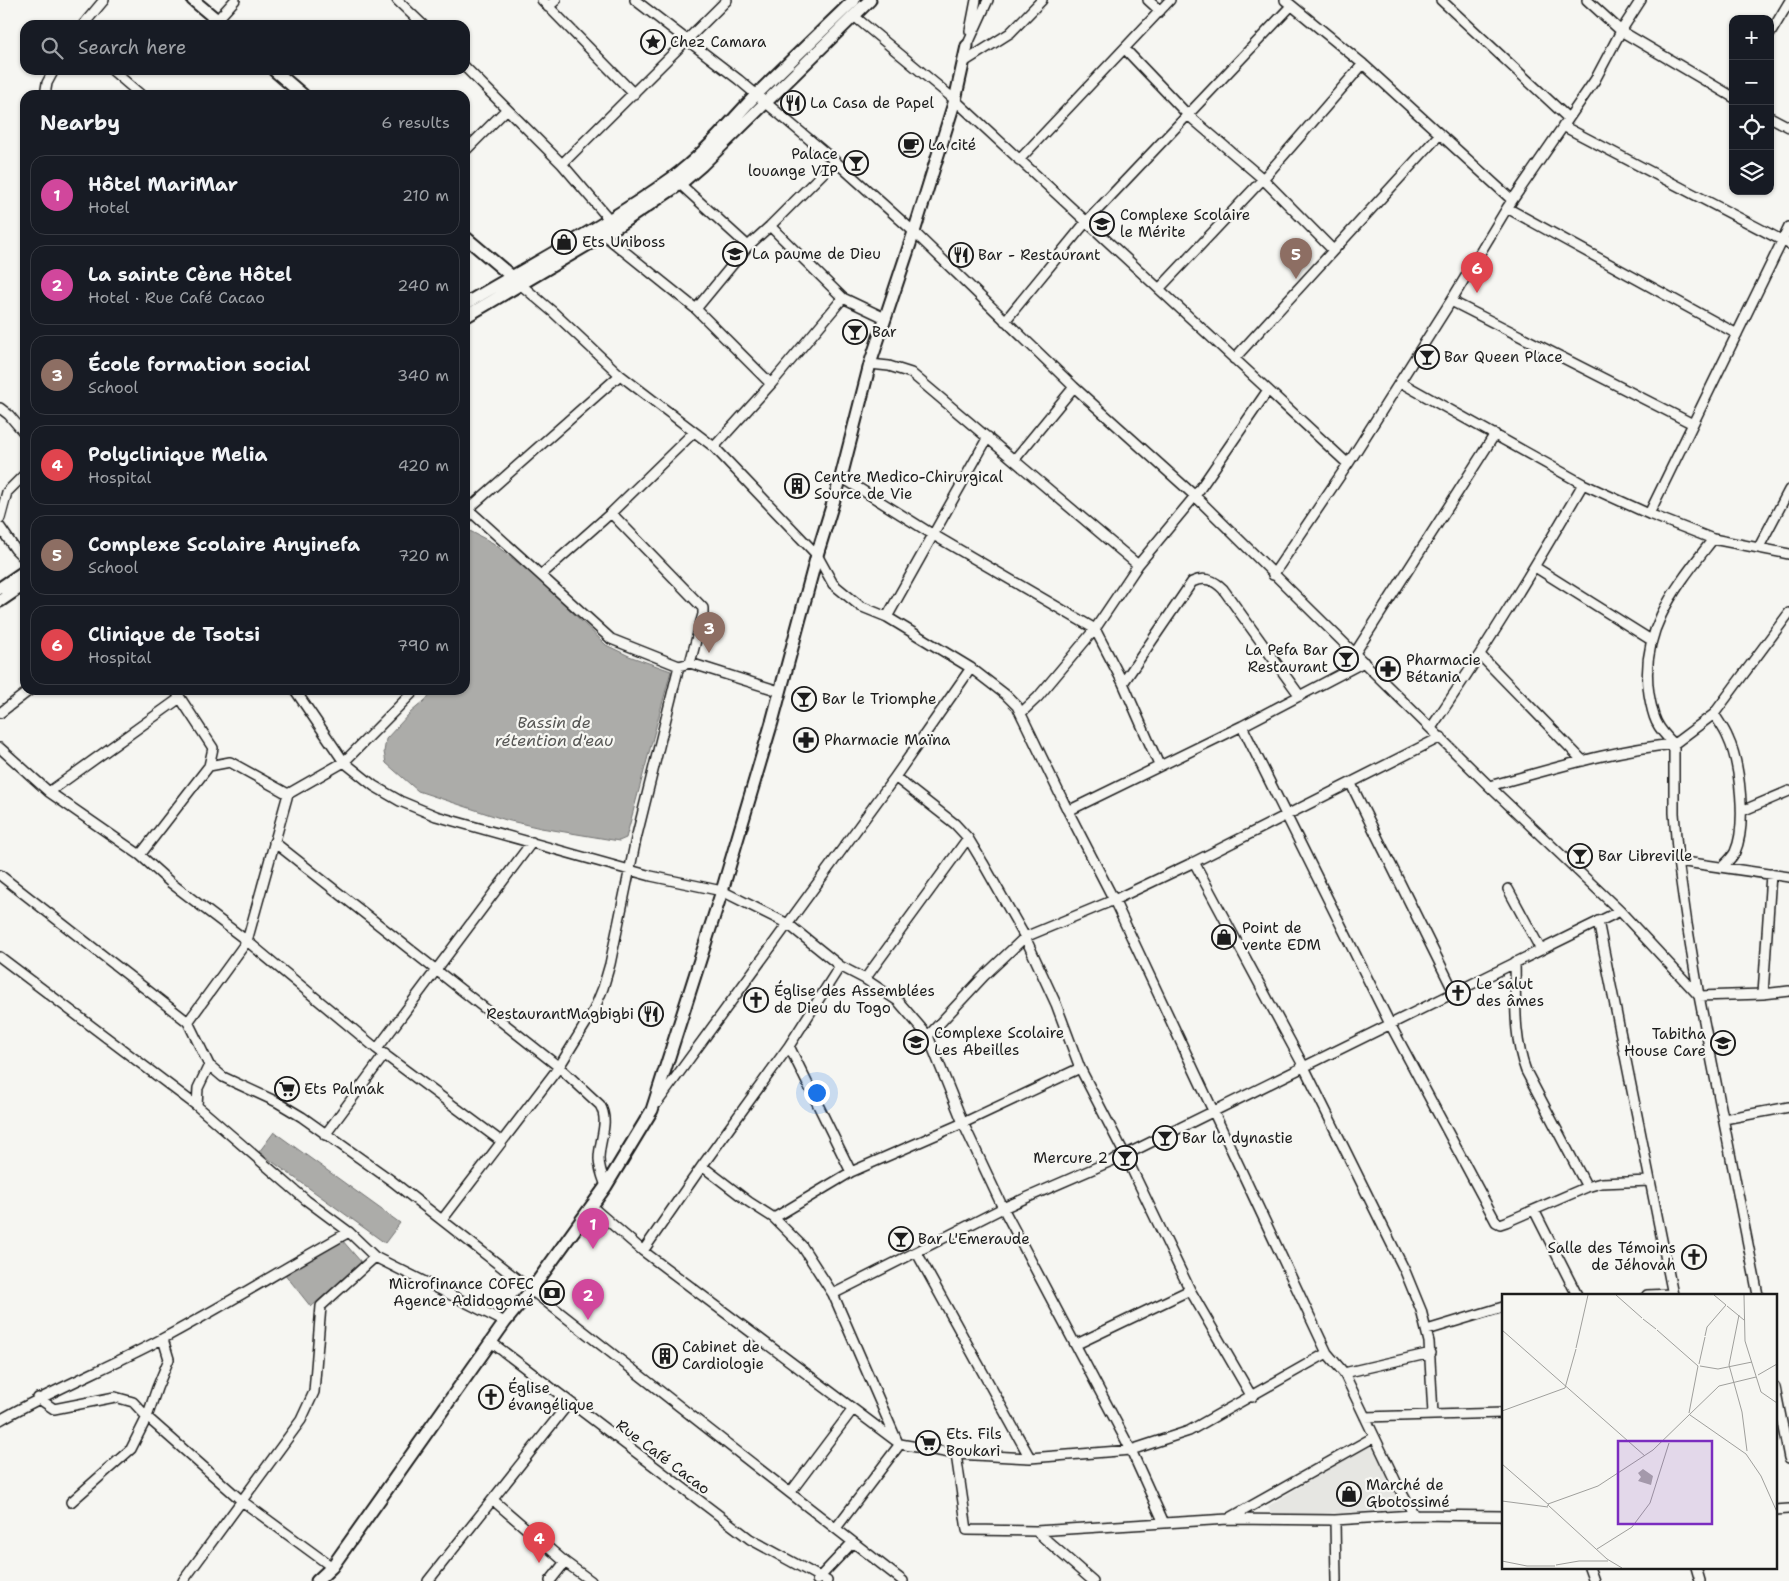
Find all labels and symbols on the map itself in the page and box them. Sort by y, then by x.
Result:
place icon: Chez Camara [640,29,666,55]
place label: Chez Camara [670,32,767,52]
restaurant icon: La Casa de Papel [780,90,806,116]
place label: La Casa de Papel [810,93,935,113]
cafe icon: La cité [898,132,924,158]
place label: La cité [928,135,976,155]
place label: Palace louange VIP [748,144,838,181]
bar icon: Palace louange VIP [843,150,869,176]
place label: Complexe Scolaire le Mérite [1120,205,1250,242]
school or university icon: Complexe Scolaire le Mérite [1089,211,1115,237]
shop icon: Ets Uniboss [551,229,577,255]
place label: Ets Uniboss [582,232,665,252]
pin: 5 [1280,238,1312,279]
school or university icon: La paume de Dieu [722,241,748,267]
restaurant icon: Bar - Restaurant [948,242,974,268]
place label: La paume de Dieu [752,244,881,264]
place label: Bar - Restaurant [978,245,1101,265]
pin: 6 [1461,252,1493,293]
bar icon: Bar [842,319,868,345]
place label: Bar [872,322,897,342]
bar icon: Bar Queen Place [1414,344,1440,370]
place label: Bar Queen Place [1444,347,1563,367]
place label: Centre Medico-Chirurgical Source de Vie [814,467,1004,504]
building icon: Centre Medico-Chirurgical Source de Vie [784,473,810,499]
pin: 3 [693,612,725,653]
place label: La Pefa Bar Restaurant [1245,640,1328,677]
bar icon: La Pefa Bar Restaurant [1333,646,1359,672]
place label: Pharmacie Bétania [1406,650,1481,687]
pharmacy icon: Pharmacie Bétania [1375,656,1401,682]
bar icon: Bar le Triomphe [791,686,817,712]
place label: Bar le Triomphe [822,689,937,709]
water label: Bassin de rétention d'eau [495,712,613,751]
pharmacy icon: Pharmacie Maïna [793,727,819,753]
place label: Pharmacie Maïna [824,730,951,750]
bar icon: Bar Libreville [1567,843,1593,869]
place label: Bar Libreville [1598,846,1693,866]
place label: Point de vente EDM [1242,918,1321,955]
shop icon: Point de vente EDM [1211,924,1237,950]
place label: Le salut des âmes [1476,974,1544,1011]
place label: Église des Assemblées de Dieu du Togo [774,980,935,1018]
church icon: Le salut des âmes [1445,980,1471,1006]
church icon: Église des Assemblées de Dieu du Togo [743,987,769,1013]
restaurant icon: RestaurantMagbigbi [638,1001,664,1027]
place label: RestaurantMagbigbi [486,1004,634,1024]
place label: Complexe Scolaire Les Abeilles [934,1023,1064,1060]
place label: Tabitha House Care [1624,1024,1707,1061]
school or university icon: Complexe Scolaire Les Abeilles [903,1029,929,1055]
school or university icon: Tabitha House Care [1710,1030,1736,1056]
supermarket icon: Ets Palmak [274,1076,300,1102]
place label: Ets Palmak [304,1079,385,1099]
your location [804,1080,830,1106]
bar icon: Bar la dynastie [1152,1125,1178,1151]
place label: Bar la dynastie [1182,1128,1293,1148]
bar icon: Mercure 2 [1112,1145,1138,1171]
place label: Mercure 2 [1033,1148,1108,1168]
pin: 1 [577,1208,609,1249]
bar icon: Bar L'Emeraude [888,1226,914,1252]
place label: Bar L'Emeraude [918,1229,1030,1249]
place label: Salle des Témoins de Jéhovah [1548,1238,1676,1275]
church icon: Salle des Témoins de Jéhovah [1681,1244,1707,1270]
place label: Microfinance COFEC Agence Adidogomé [389,1274,534,1311]
pin: 2 [572,1279,604,1320]
bank icon: Microfinance COFEC Agence Adidogomé [539,1280,565,1306]
inset map [1502,1294,1776,1568]
place label: Cabinet de Cardiologie [682,1337,764,1374]
building icon: Cabinet de Cardiologie [652,1343,678,1369]
place label: Église évangélique [508,1377,594,1415]
church icon: Église évangélique [478,1384,504,1410]
street label: Rue Café Cacao [612,1415,714,1499]
place label: Ets. Fils Boukari [946,1424,1002,1461]
supermarket icon: Ets. Fils Boukari [915,1430,941,1456]
place label: Marché de Gbotossimé [1366,1475,1450,1512]
shop icon: Marché de Gbotossimé [1336,1481,1362,1507]
pin: 4 [523,1522,555,1563]

